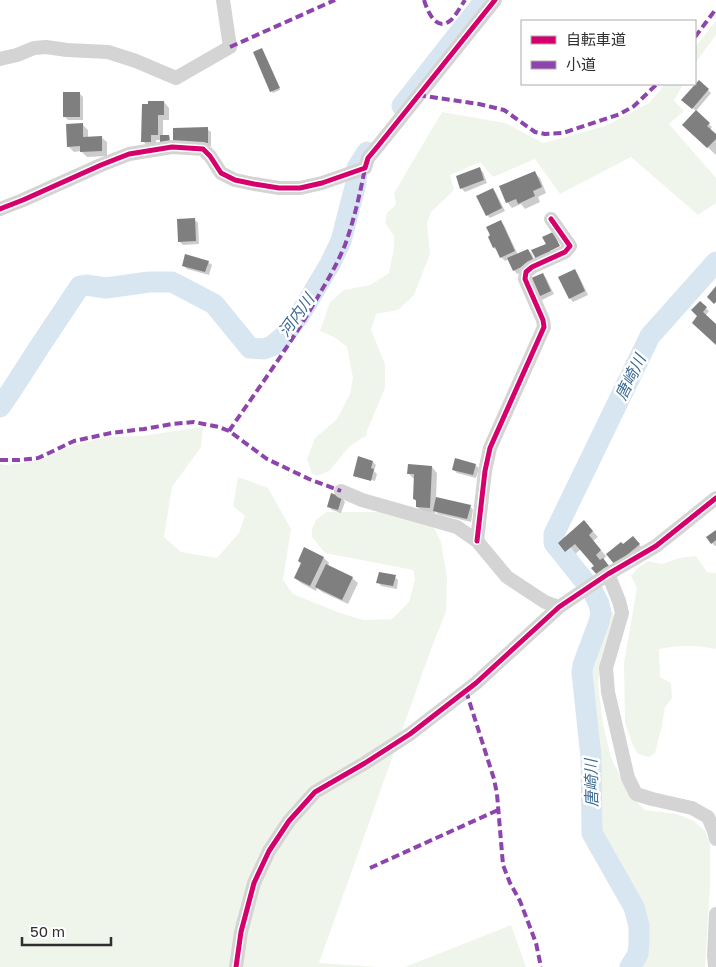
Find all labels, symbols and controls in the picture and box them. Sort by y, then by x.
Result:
legend [521,20,696,85]
text: 自転車道 [566,30,626,48]
text: 小道 [566,55,596,73]
water label: 河内川 [274,288,319,340]
water label: 唐崎川 [610,349,650,403]
water label: 唐崎川 [581,757,601,807]
scale bar [22,914,111,946]
text: 50 m [30,922,65,940]

